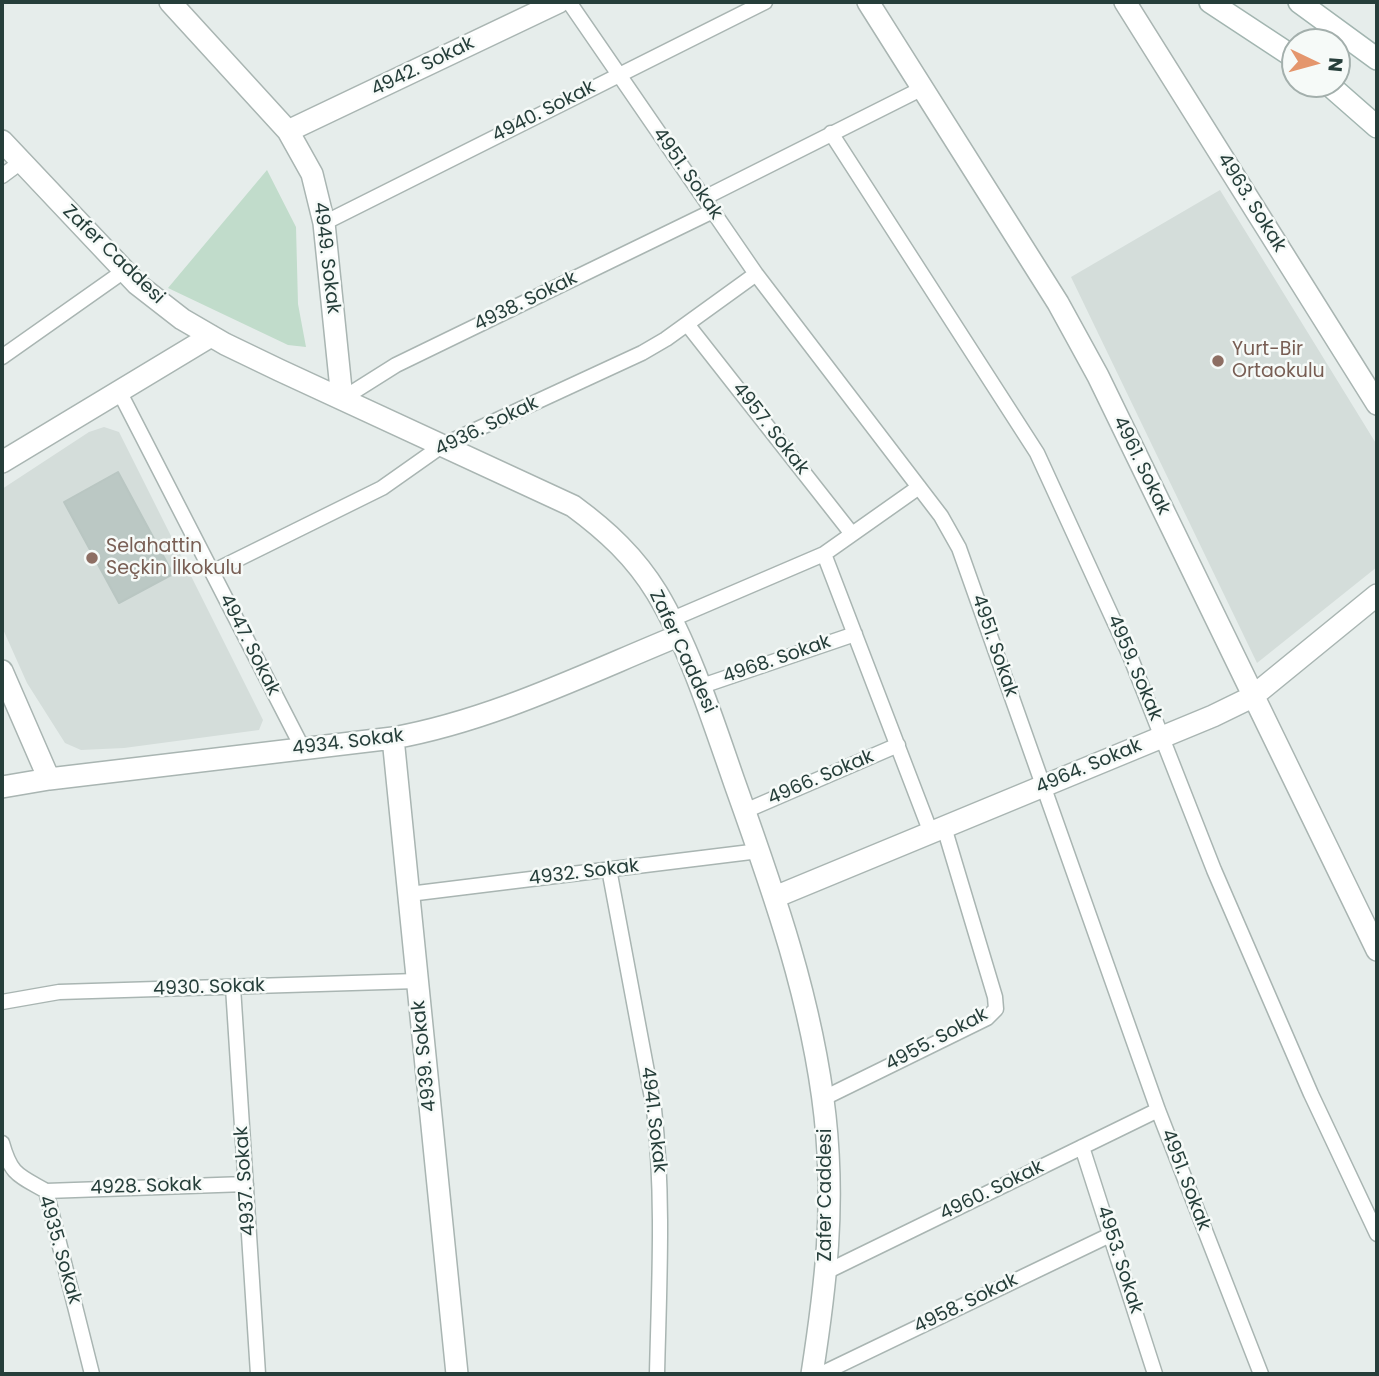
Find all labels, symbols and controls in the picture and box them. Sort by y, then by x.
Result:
north arrow [1281,28,1351,98]
street label: 4942. Sokak [368,32,478,102]
text: N [1321,56,1349,73]
street label: 4940. Sokak [489,76,599,148]
street label: 4951. Sokak [647,124,727,224]
street label: 4963. Sokak [1212,149,1290,257]
street label: Zafer Caddesi [57,201,169,309]
street label: 4949. Sokak [308,201,344,315]
street label: 4938. Sokak [471,267,581,337]
place label: Yurt-Bir Ortaokulu [1232,339,1325,383]
marker: Yurt-Bir Ortaokulu [1210,353,1226,369]
street label: 4957. Sokak [727,378,813,480]
street label: 4936. Sokak [432,392,542,462]
street label: 4961. Sokak [1107,413,1175,519]
place label: Selahattin Seçkin İlkokulu [106,536,242,580]
marker: Selahattin Seçkin İlkokulu [84,550,100,566]
street label: Zafer Caddesi [644,587,720,717]
street label: 4947. Sokak [214,590,284,700]
street label: 4951. Sokak [966,592,1022,700]
street label: 4959. Sokak [1102,612,1166,724]
street label: 4968. Sokak [720,631,834,689]
street label: 4934. Sokak [291,725,405,761]
street label: 4964. Sokak [1033,734,1145,800]
street label: 4966. Sokak [765,745,877,811]
street label: 4932. Sokak [528,855,640,891]
street label: 4930. Sokak [153,975,265,1001]
street label: 4939. Sokak [408,999,442,1113]
street label: 4955. Sokak [882,1004,992,1076]
street label: 4941. Sokak [635,1066,671,1174]
street label: 4937. Sokak [231,1125,261,1237]
street label: 4951. Sokak [1155,1126,1215,1234]
street label: Zafer Caddesi [815,1129,837,1261]
street label: 4960. Sokak [936,1156,1048,1226]
street label: 4928. Sokak [90,1174,202,1200]
street label: 4935. Sokak [33,1193,85,1307]
street label: 4953. Sokak [1091,1203,1147,1317]
street label: 4958. Sokak [910,1269,1022,1339]

